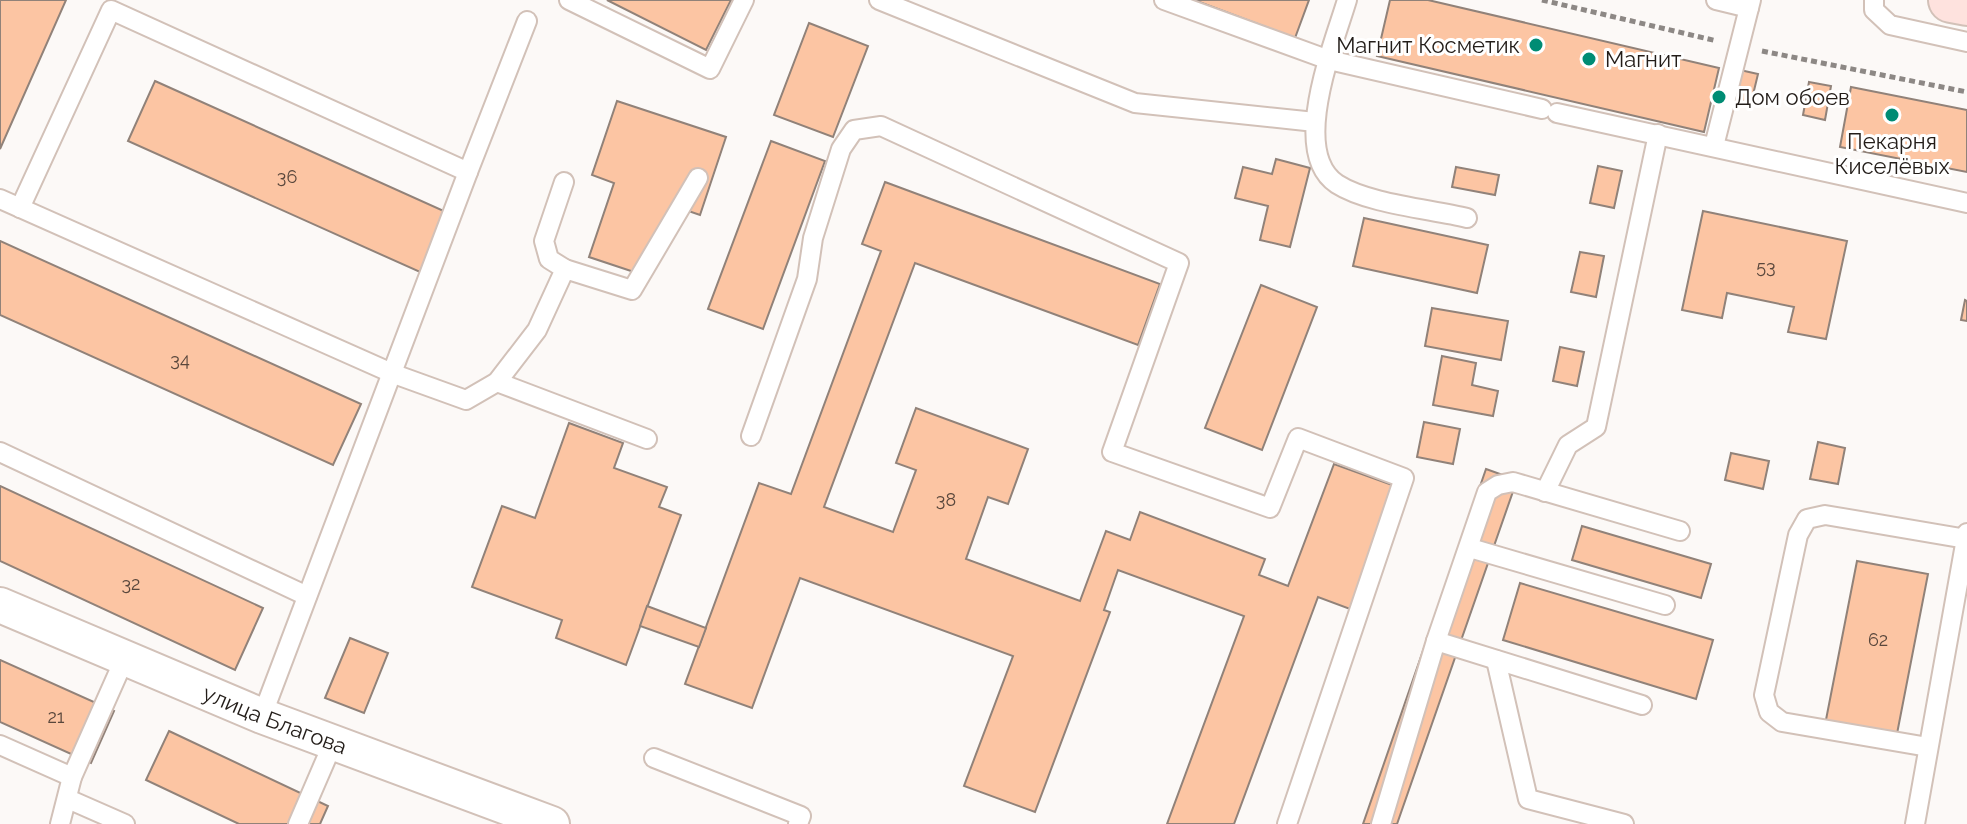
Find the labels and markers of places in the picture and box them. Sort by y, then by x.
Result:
place label: Магнит Косметик [1336,32,1520,58]
marker: Магнит Косметик [1527,36,1545,54]
place label: Магнит [1605,46,1682,72]
marker: Магнит [1580,50,1598,68]
place label: Дом обоев [1735,84,1850,110]
marker: Дом обоев [1710,88,1728,106]
marker: Пекарня Киселёвых [1883,106,1901,124]
place label: Пекарня Киселёвых [1834,128,1950,179]

